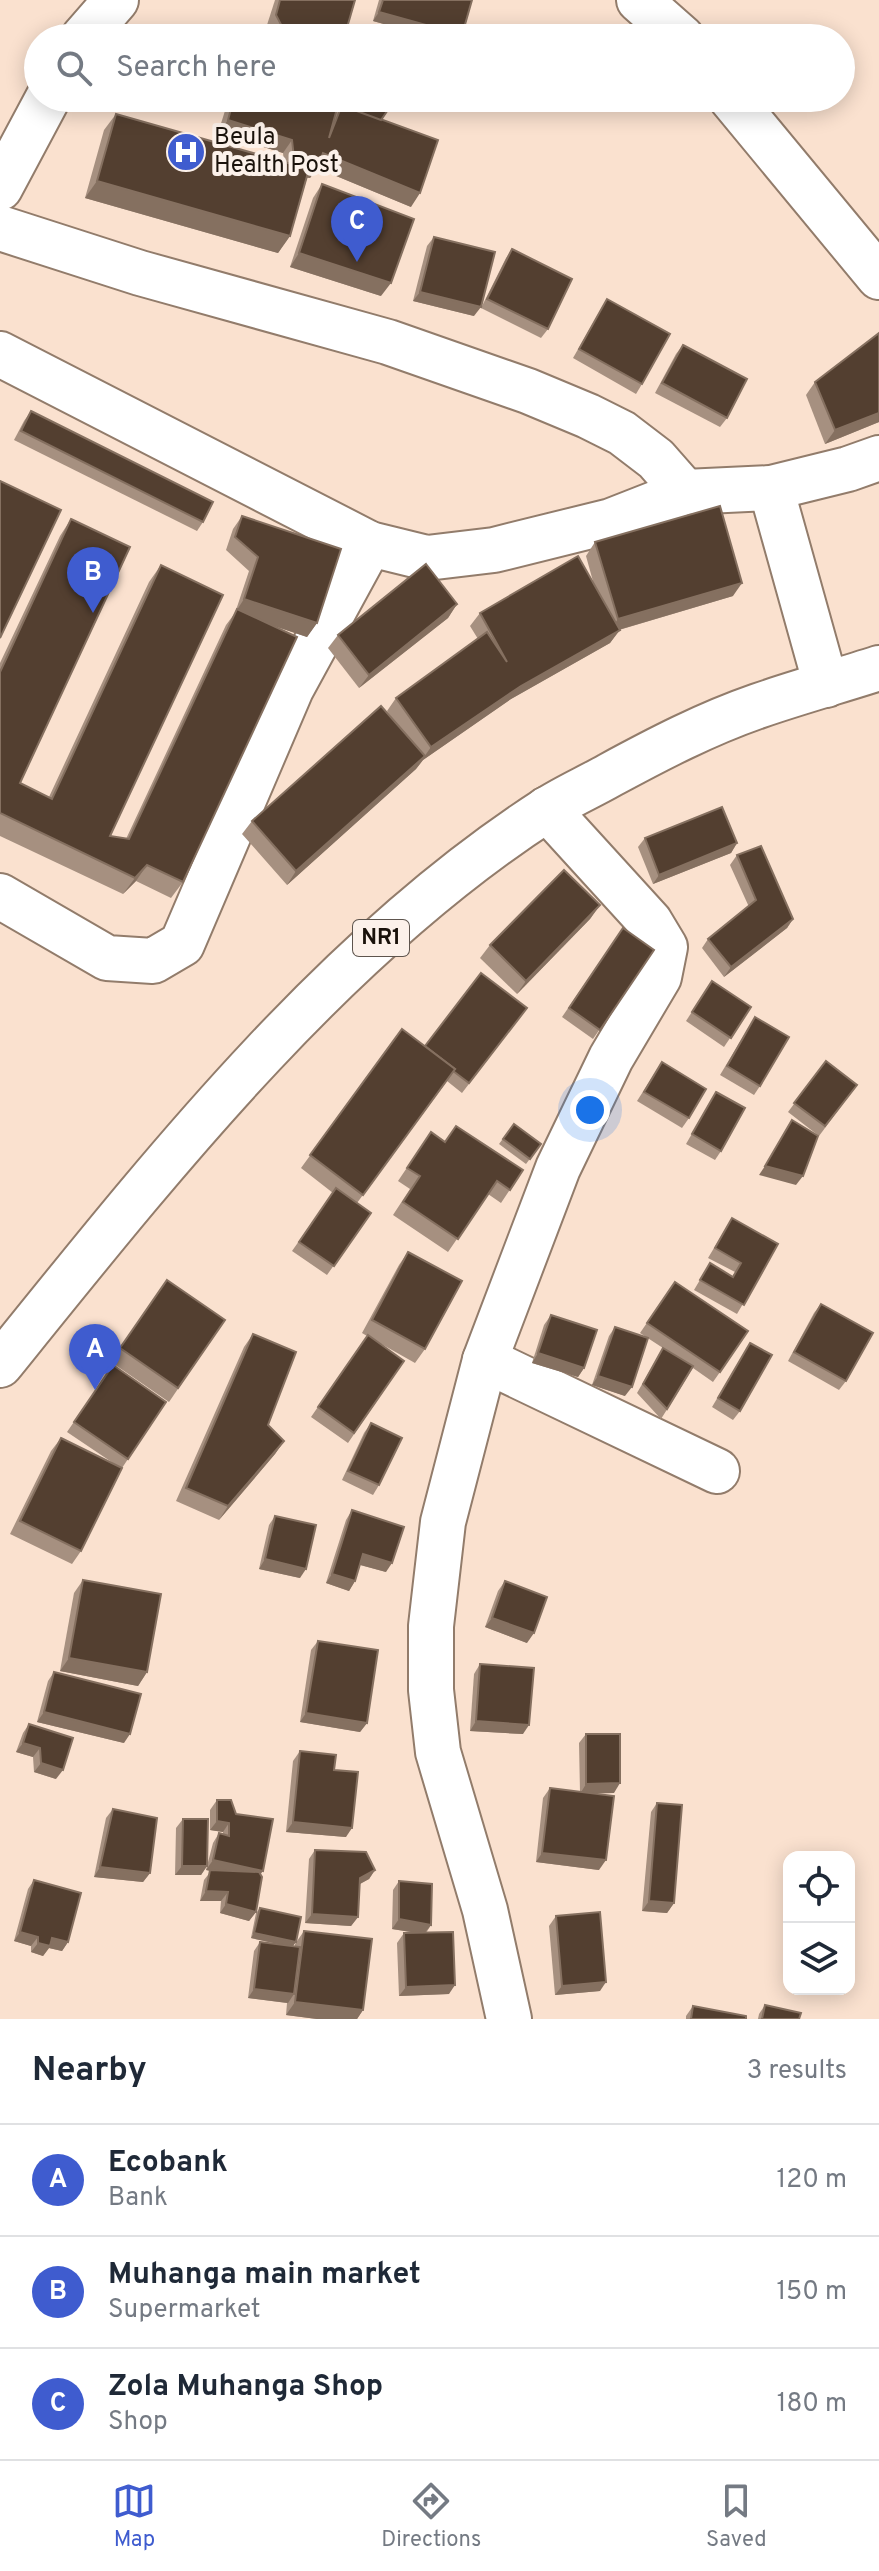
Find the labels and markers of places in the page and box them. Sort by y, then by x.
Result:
place label: Beula Health Post [214,123,339,181]
hospital icon: Beula Health Post [165,131,207,173]
pin: C [331,196,383,262]
pin: B [67,547,119,613]
pin: A [69,1324,121,1390]

